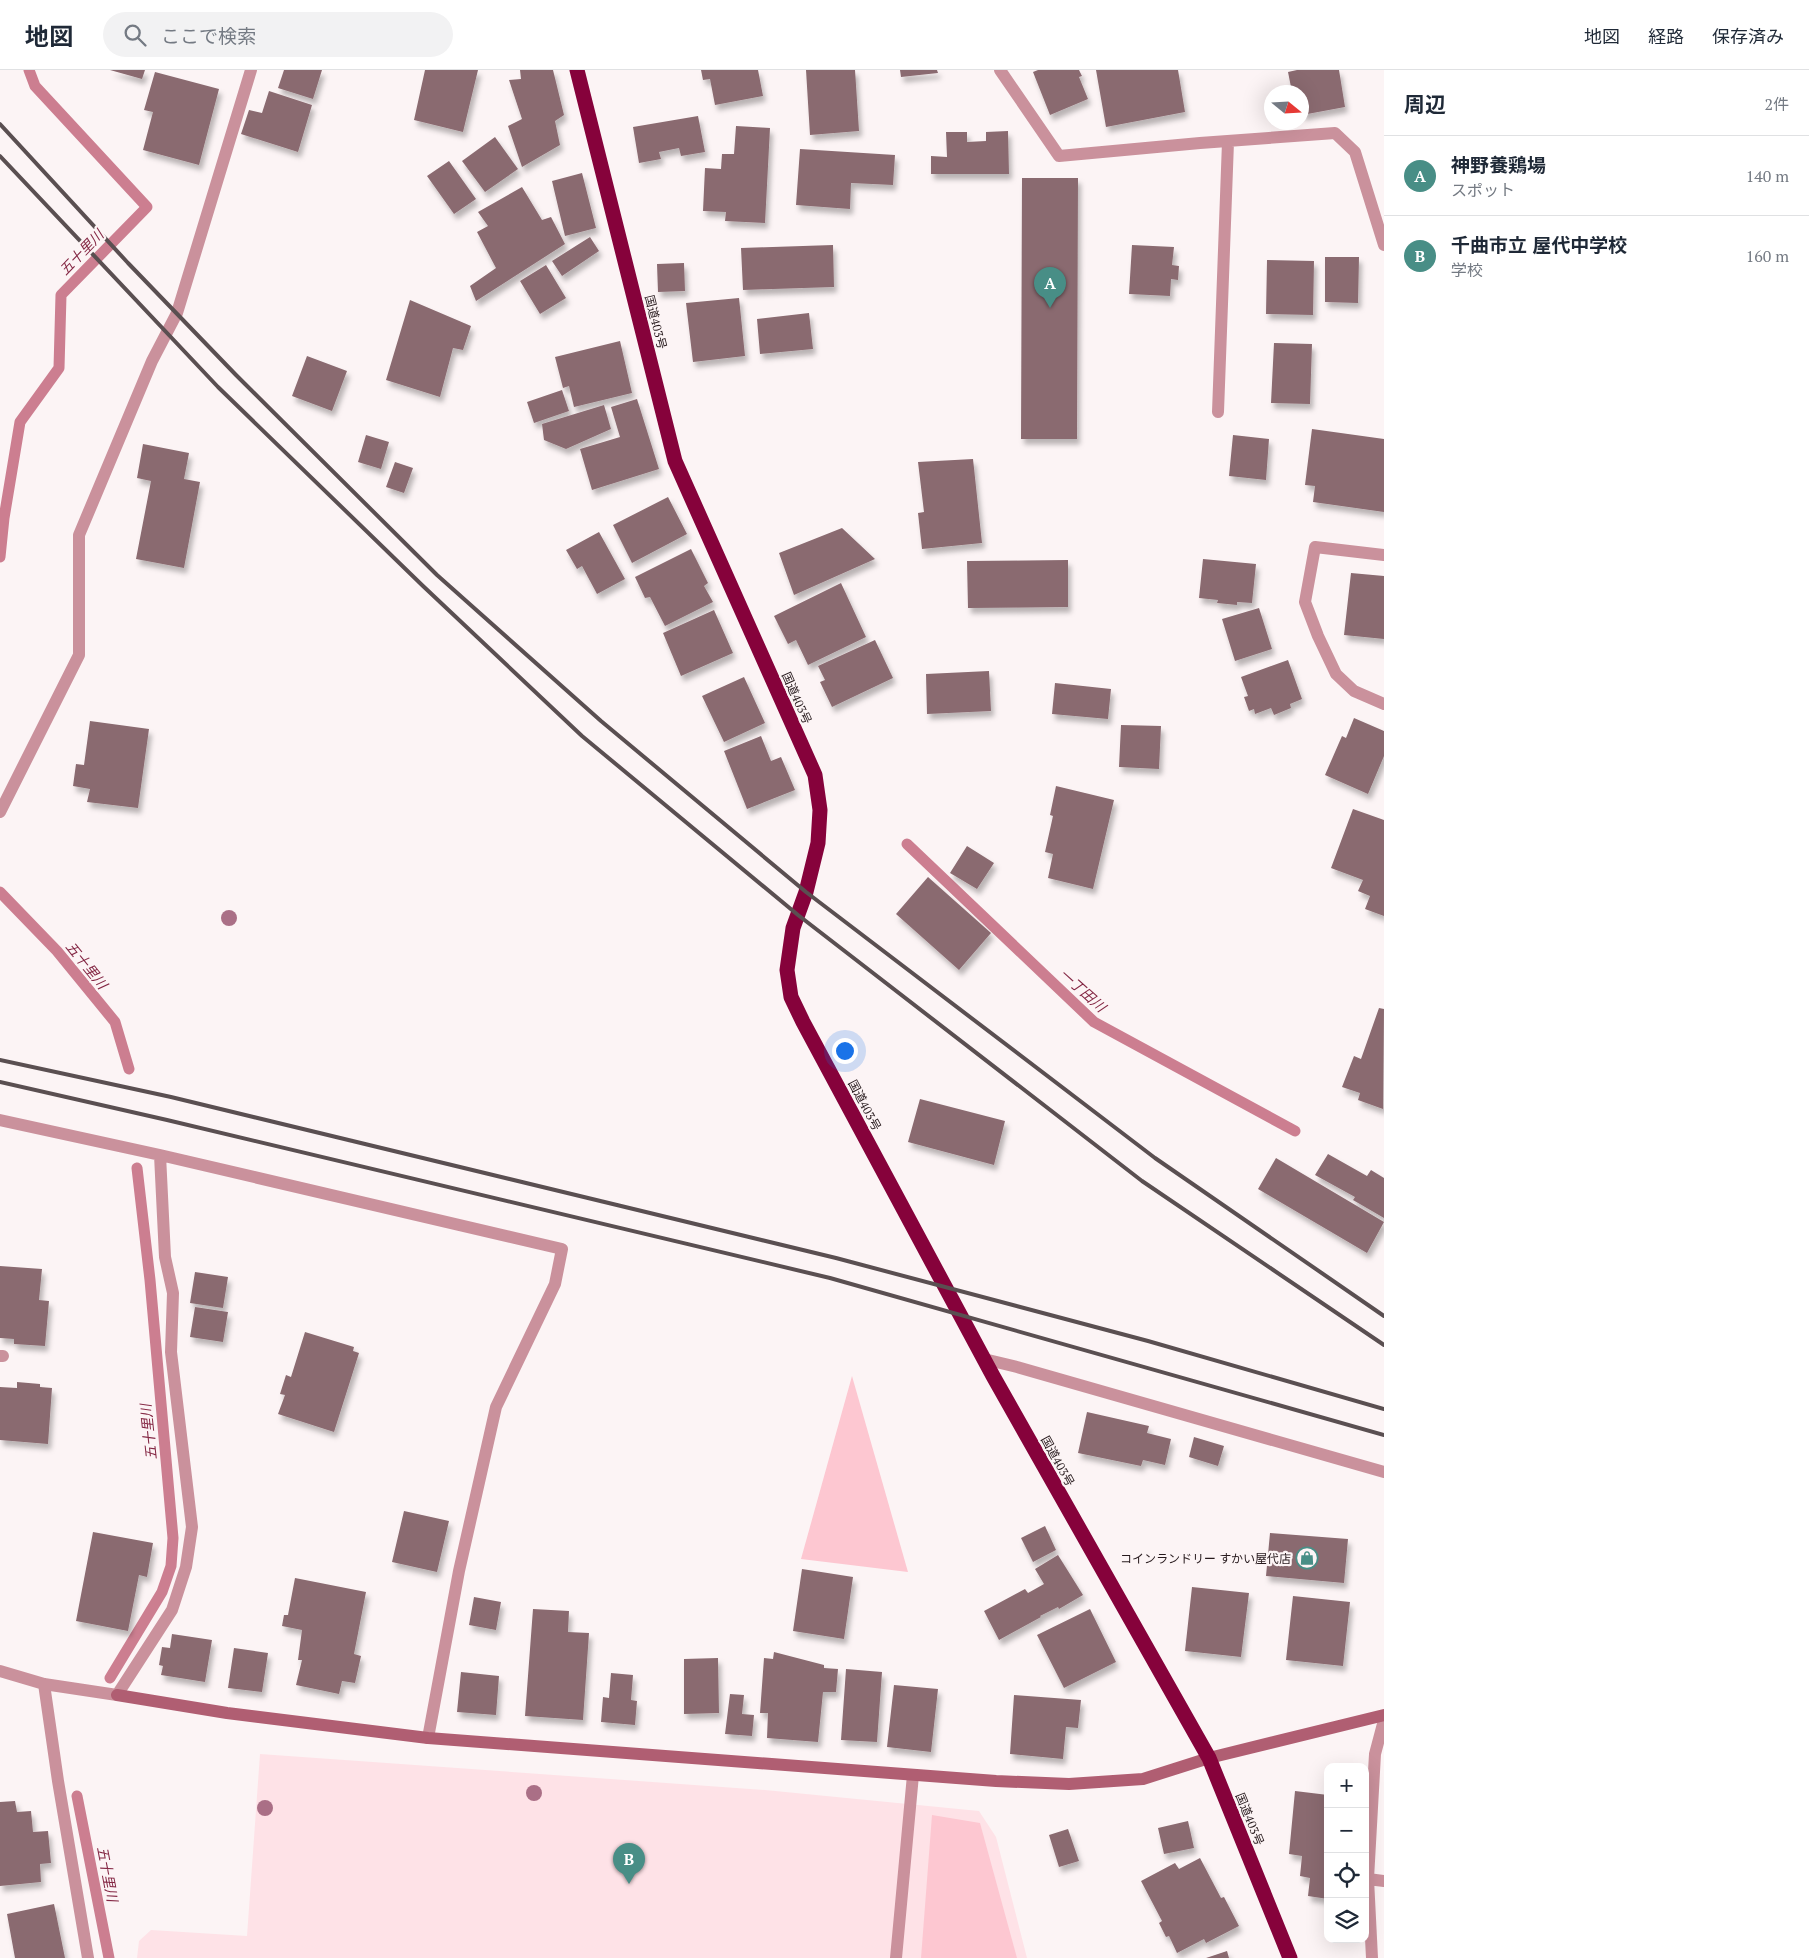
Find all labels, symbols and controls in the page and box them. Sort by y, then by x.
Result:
search box [103,12,453,57]
text: 地図 [25,20,73,52]
icon: search [121,21,149,49]
text: ここで検索 [161,23,256,48]
text: 地図 [1584,24,1620,48]
text: 経路 [1648,24,1684,48]
text: 保存済み [1712,24,1784,48]
north arrow [1264,85,1309,130]
text: 周辺 [1404,90,1446,118]
text: 2件 [1764,93,1789,115]
text: 神野養鶏場 [1451,152,1546,177]
text: A [1414,165,1426,187]
text: 140 m [1746,165,1789,187]
text: スポット [1451,179,1515,201]
water label: 五十里川 [55,224,109,279]
text: 千曲市立 屋代中学校 [1451,232,1627,257]
text: B [1415,245,1425,267]
text: 160 m [1746,245,1789,267]
text: 学校 [1451,259,1483,281]
pin: A [1034,267,1066,308]
street label: 国道403号 [642,293,670,351]
street label: 国道403号 [779,670,815,726]
water label: 五十里川 [62,937,113,994]
water label: 一丁田川 [1056,964,1112,1017]
your location [832,1038,858,1064]
street label: 国道403号 [845,1077,885,1133]
water label: 五十里川 [135,1401,160,1461]
street label: 国道403号 [1038,1433,1078,1489]
shop icon: コインランドリー すかい屋代店 [1295,1546,1319,1570]
place label: コインランドリー すかい屋代店 [1120,1551,1291,1566]
map controls [1324,1763,1369,1943]
button: + [1324,1763,1369,1808]
street label: 国道403号 [1233,1791,1267,1847]
button: − [1324,1808,1369,1853]
pin: B [613,1843,645,1884]
water label: 五十里川 [93,1845,123,1905]
button: locate [1324,1853,1369,1898]
button: layers [1324,1898,1369,1943]

